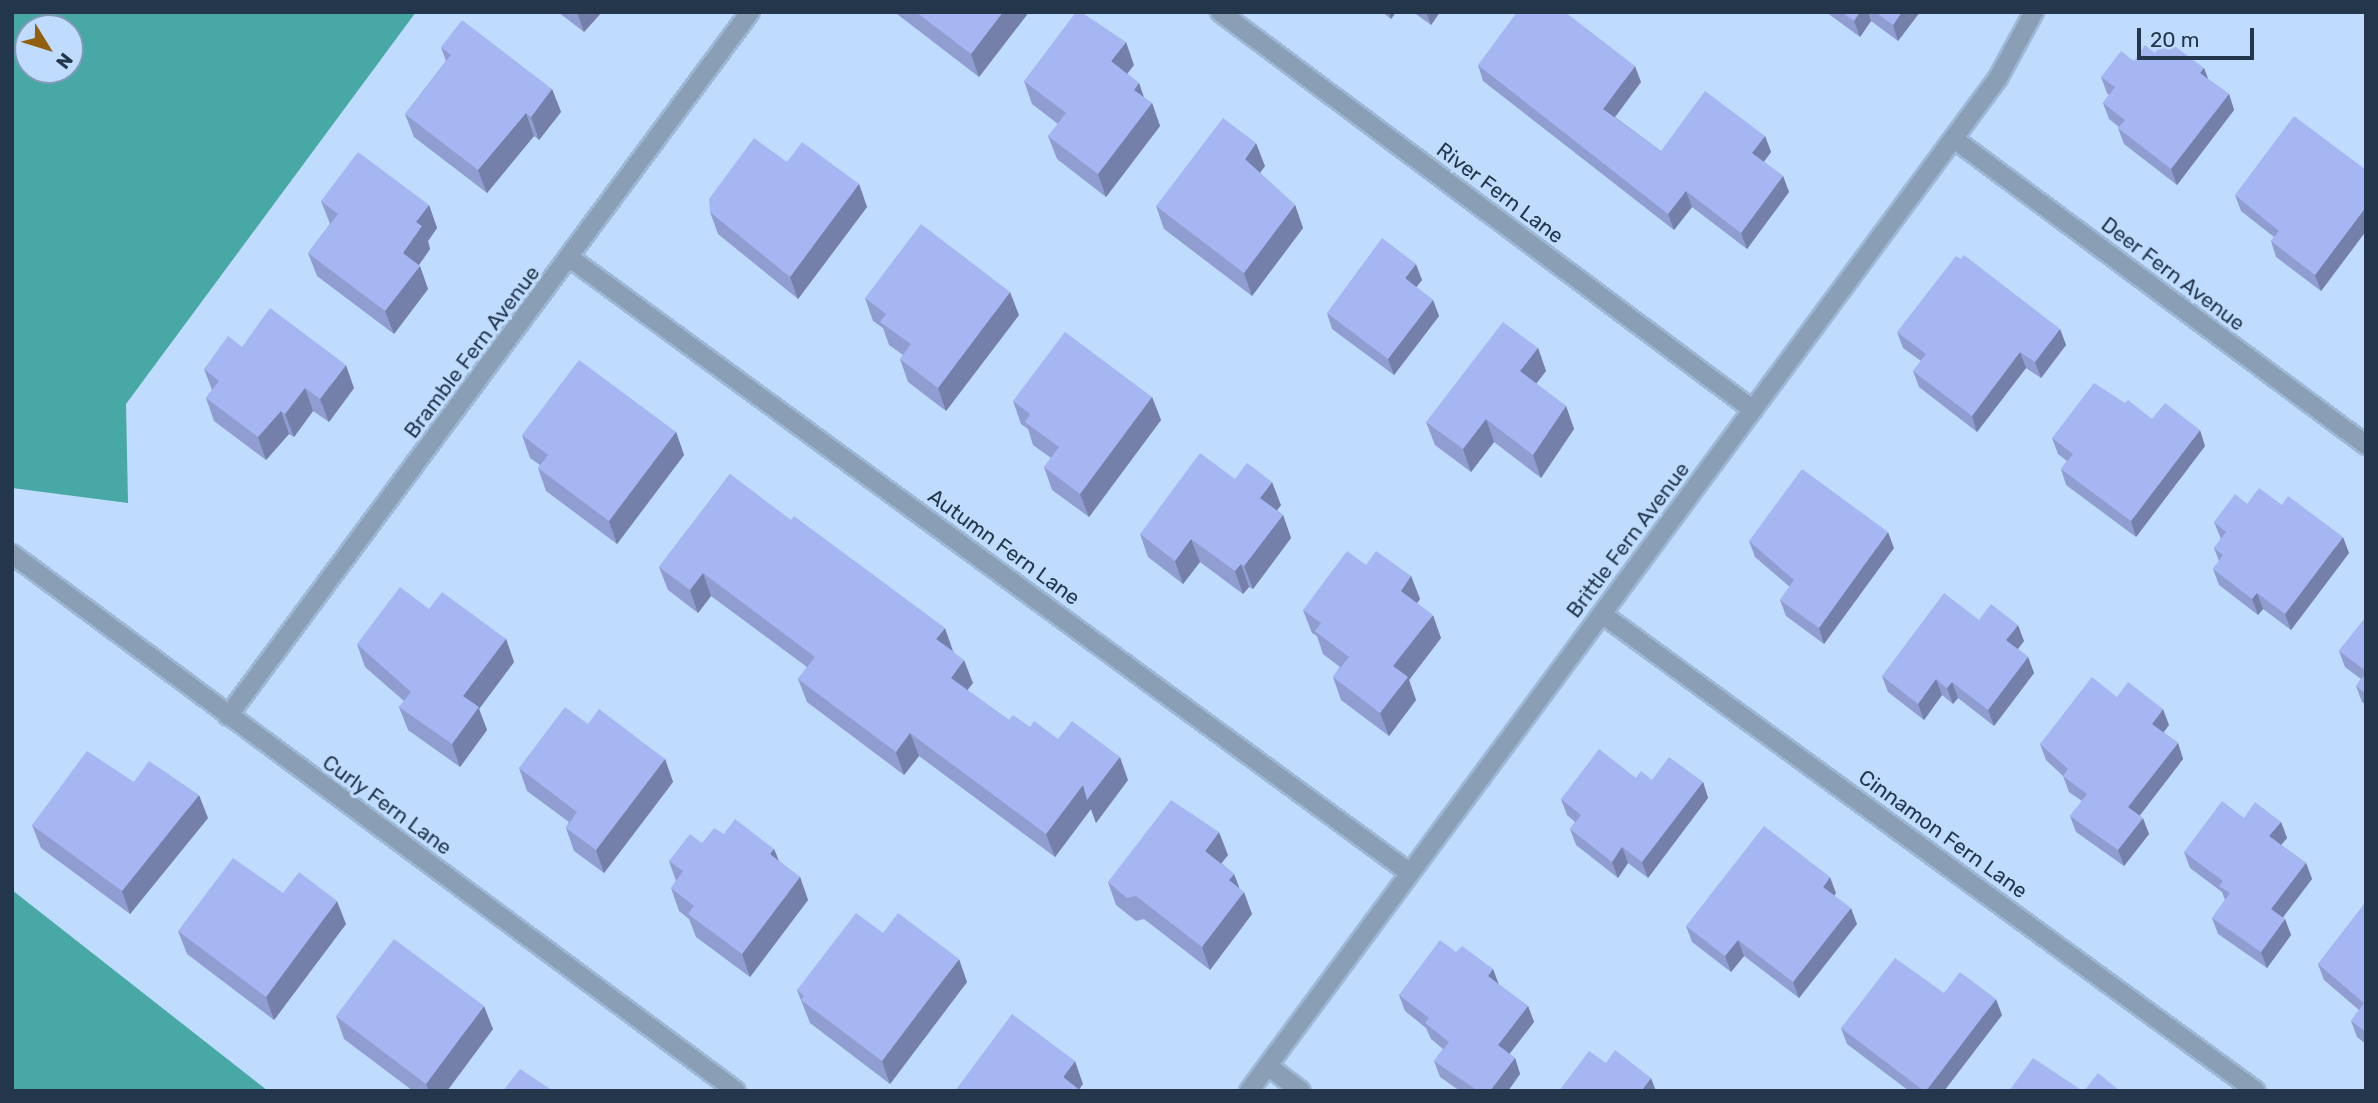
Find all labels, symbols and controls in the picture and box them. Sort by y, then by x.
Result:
north arrow [14,14,84,84]
scale bar [2140,14,2257,58]
text: 20 m [2150,27,2199,52]
text: N [51,49,78,73]
street label: River Fern Lane [1432,137,1568,249]
street label: Deer Fern Avenue [2096,211,2250,337]
street label: Bramble Fern Avenue [399,261,545,443]
street label: Brittle Fern Avenue [1561,457,1695,623]
street label: Autumn Fern Lane [923,483,1085,611]
street label: Curly Fern Lane [317,750,457,860]
street label: Cinnamon Fern Lane [1854,764,2032,904]

